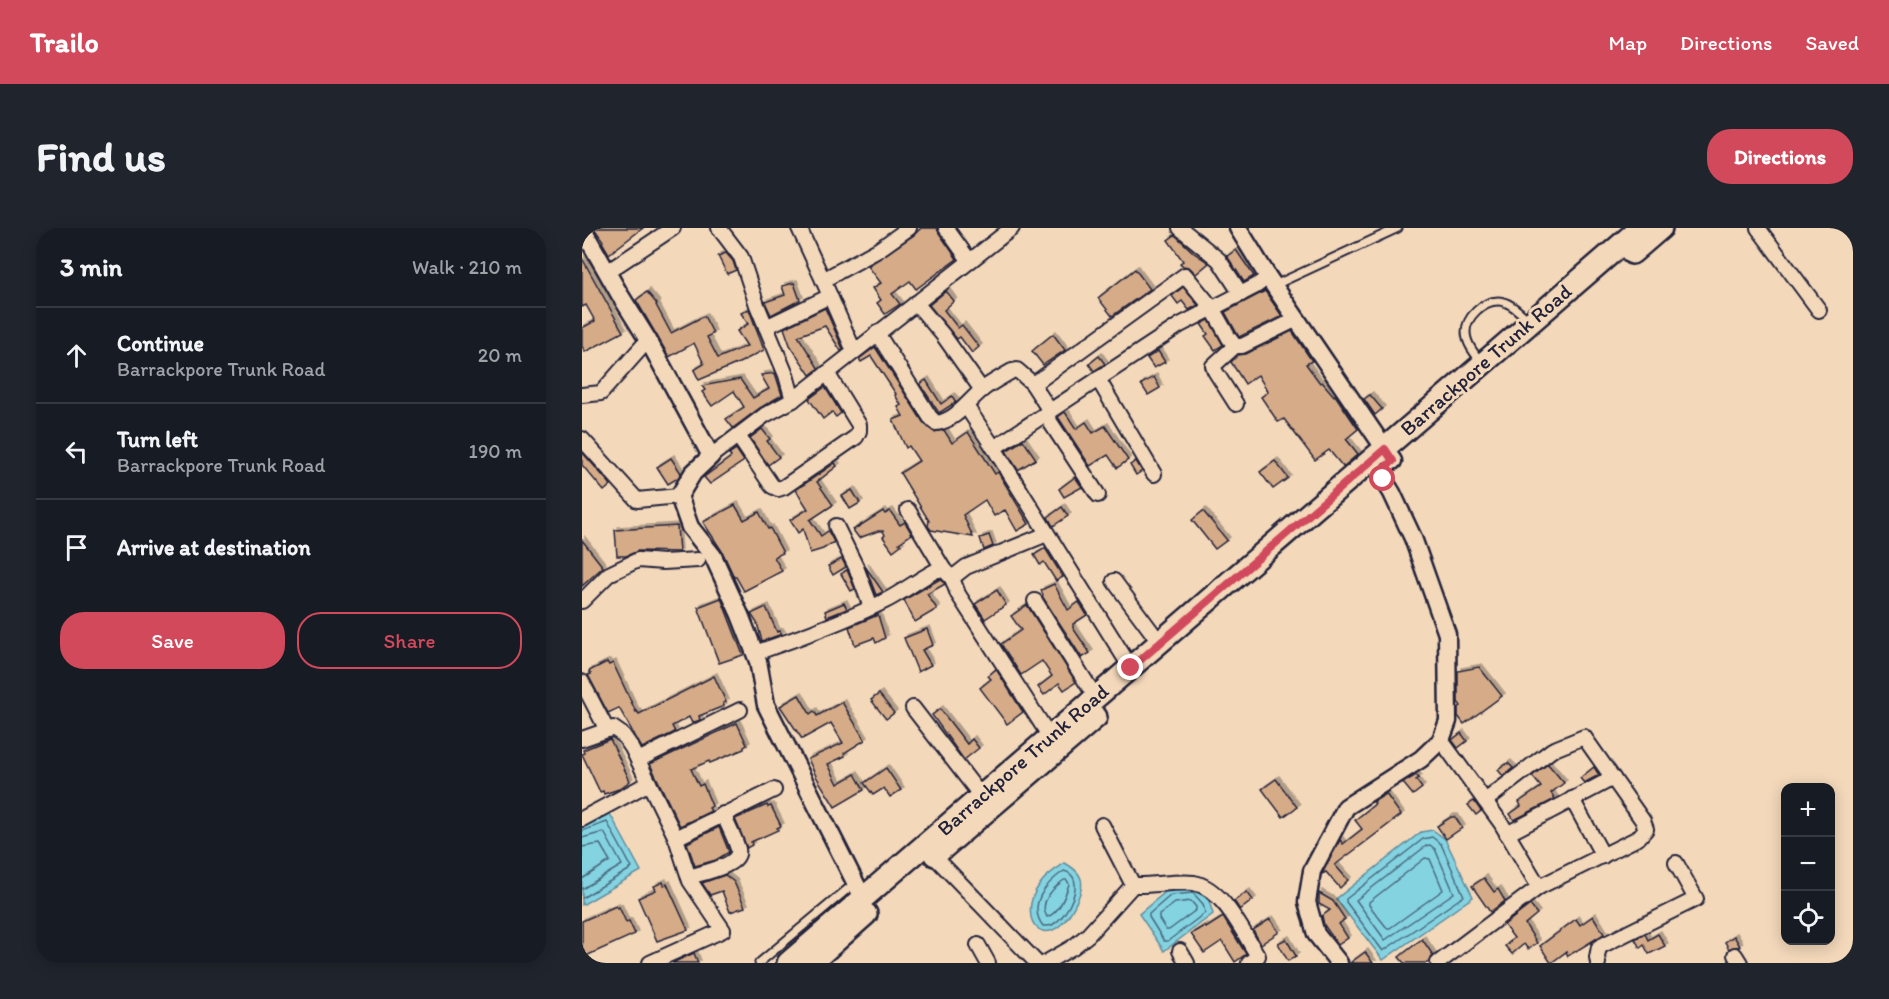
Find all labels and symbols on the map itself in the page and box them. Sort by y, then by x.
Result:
street label: Barrackpore Trunk Road [1395,278,1577,441]
route start [1369,465,1395,491]
route end [1117,654,1143,680]
street label: Barrackpore Trunk Road [932,678,1114,841]

